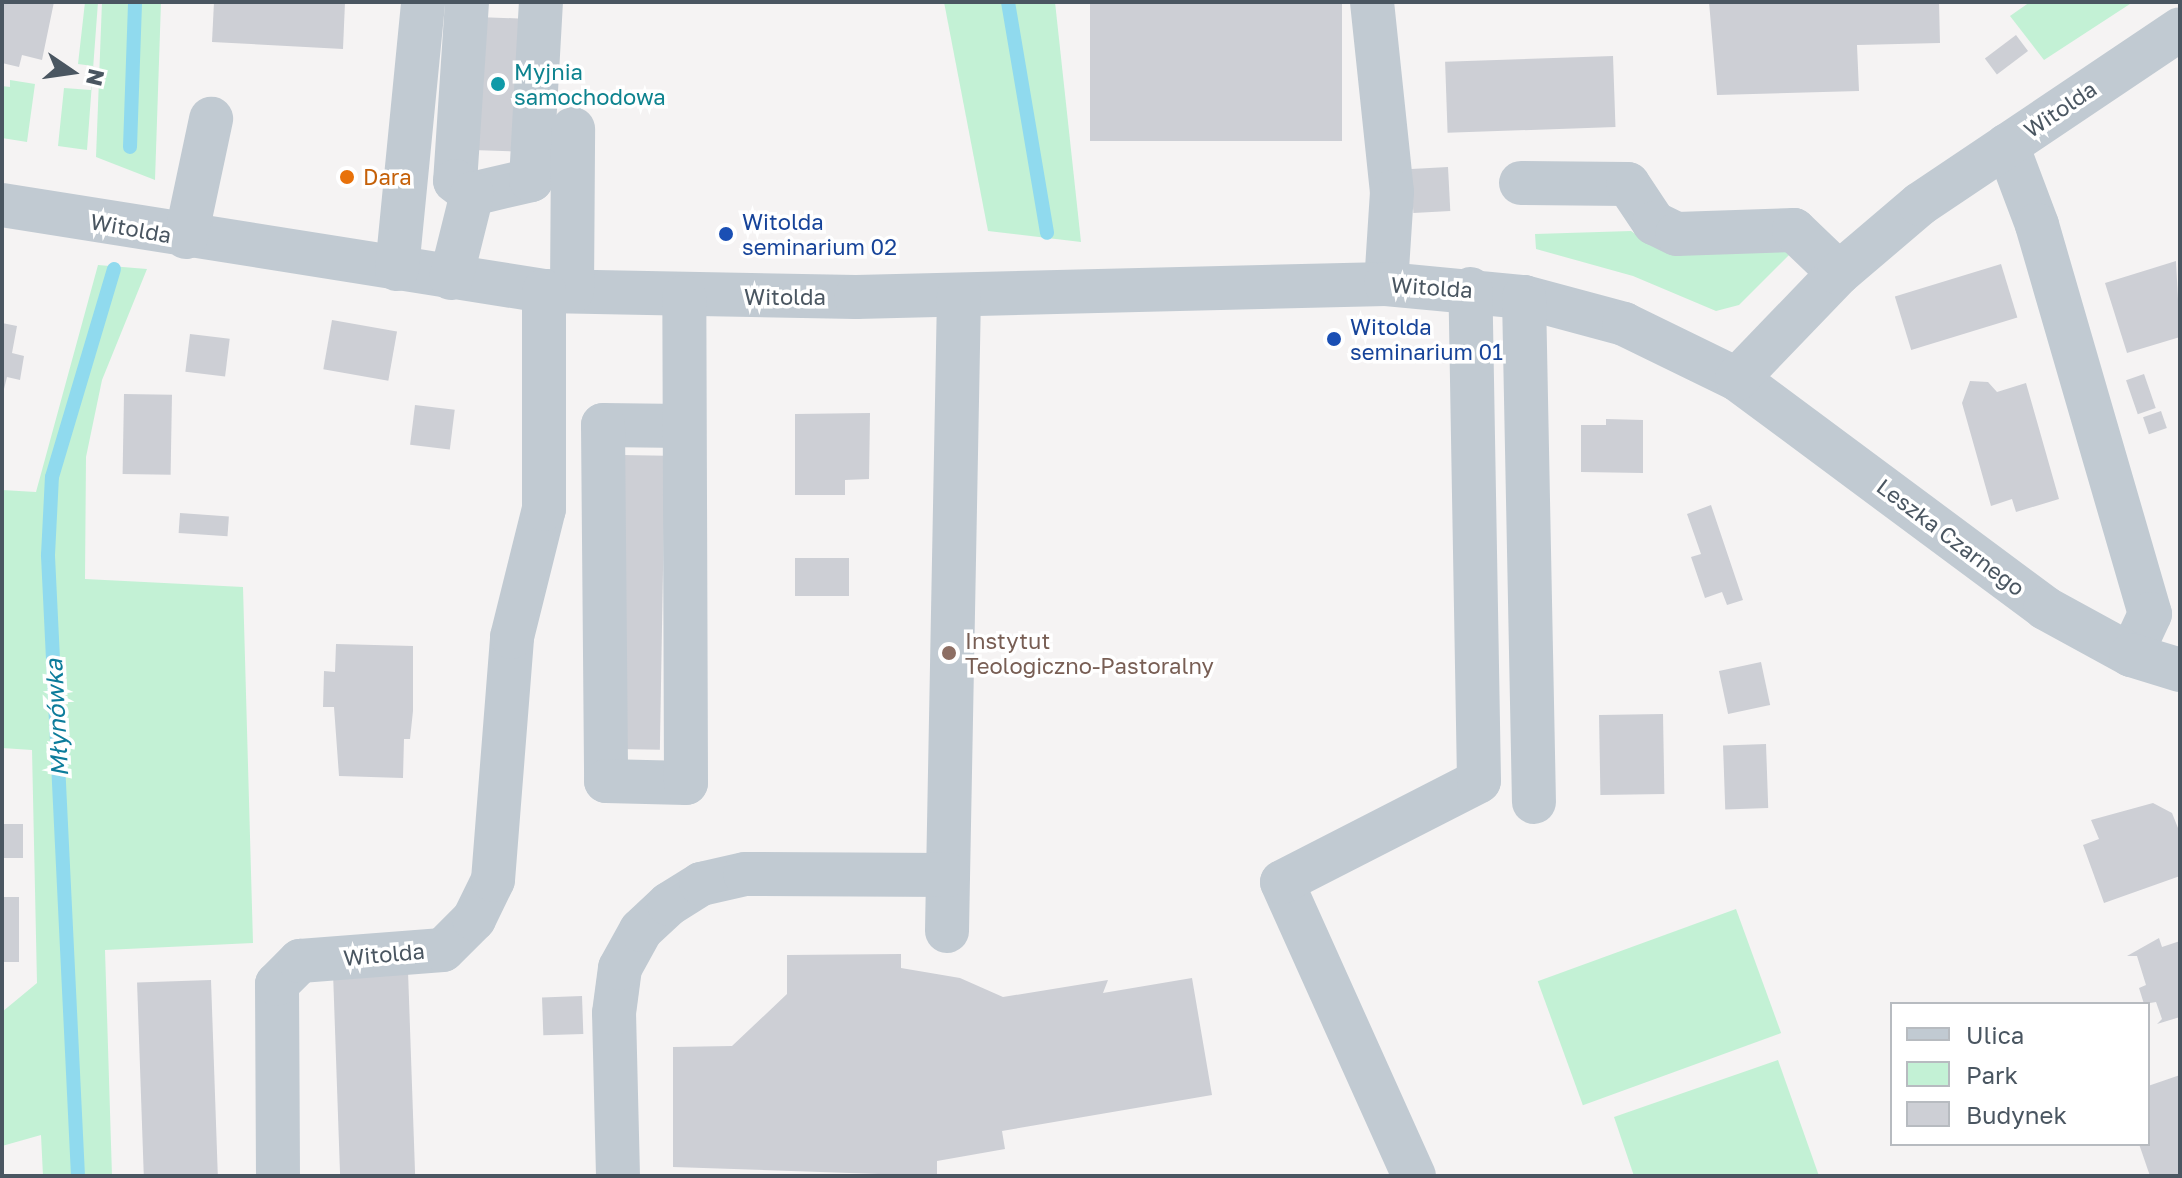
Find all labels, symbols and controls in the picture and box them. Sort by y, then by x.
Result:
north arrow [32,32,112,112]
place label: Myjnia samochodowa [514,58,666,110]
text: N [81,66,111,89]
marker: Myjnia samochodowa [489,75,507,93]
street label: Witolda [2019,75,2101,143]
place label: Dara [363,164,412,190]
marker: Dara [338,168,356,186]
street label: Witolda [88,208,174,248]
place label: Witolda seminarium 02 [742,208,897,260]
marker: Witolda seminarium 02 [717,225,735,243]
street label: Witolda [1390,271,1474,303]
street label: Witolda [744,284,826,310]
place label: Witolda seminarium 01 [1350,313,1503,364]
marker: Witolda seminarium 01 [1325,330,1343,348]
street label: Leszka Czarnego [1872,473,2030,601]
place label: Instytut Teologiczno-Pastoralny [965,627,1214,678]
marker: Instytut Teologiczno-Pastoralny [940,644,958,662]
water label: Młynówka [39,658,73,778]
street label: Witolda [342,937,426,971]
legend [1890,1002,2150,1146]
text: Ulica [1966,1020,2024,1049]
text: Park [1966,1060,2018,1089]
text: Budynek [1966,1100,2067,1129]

